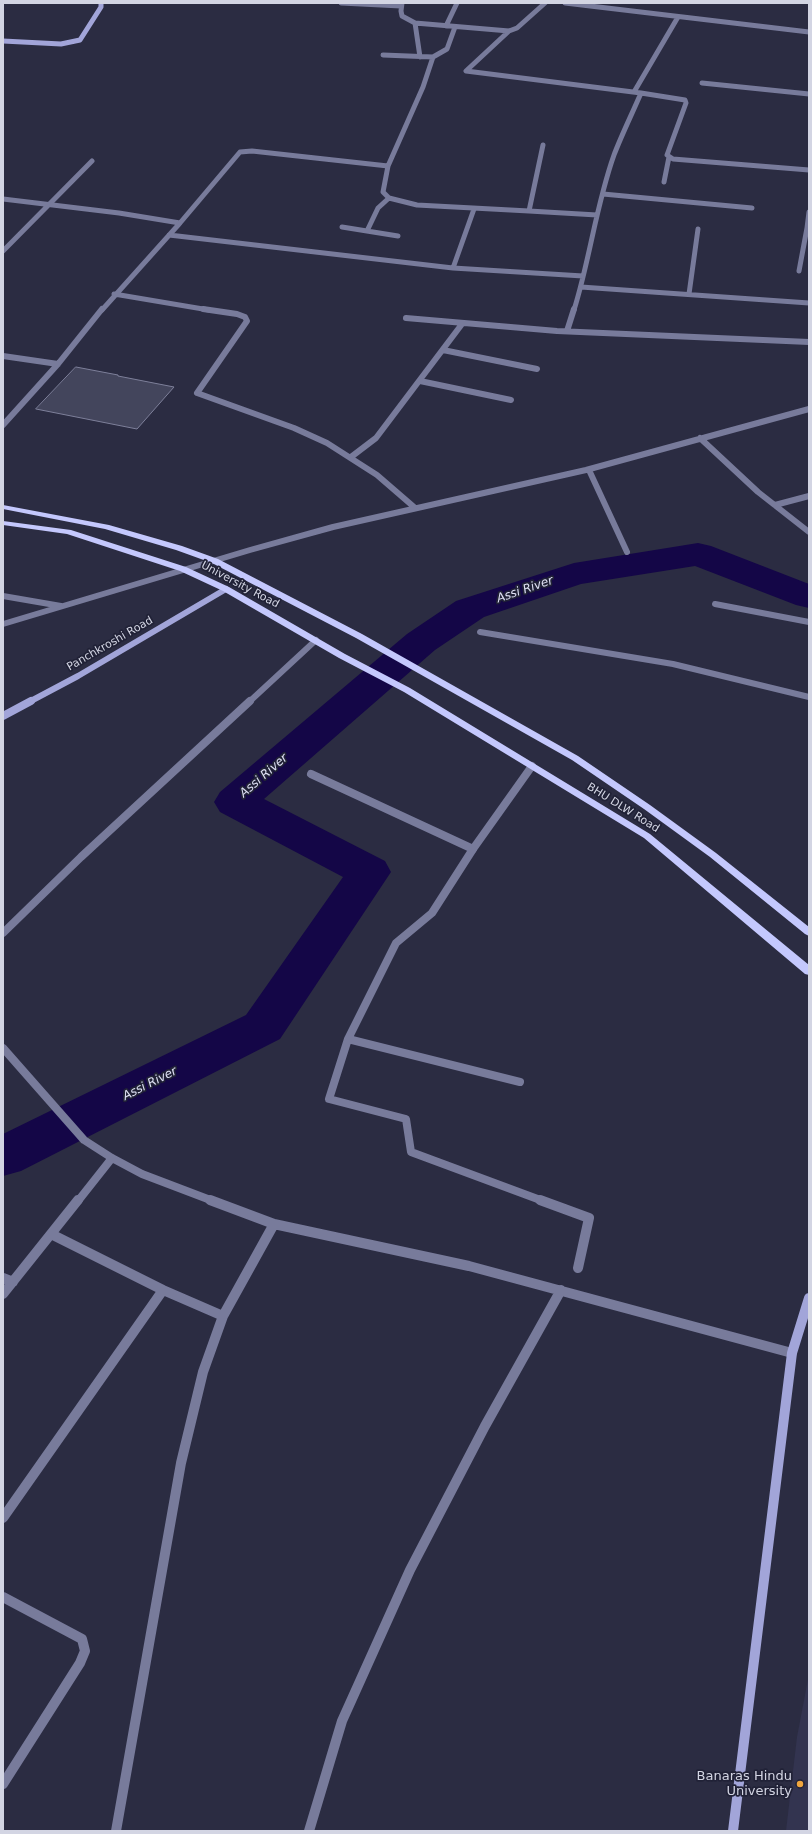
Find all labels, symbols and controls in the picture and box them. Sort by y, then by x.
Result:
street label: University Road [199,559,281,611]
water label: Assi River [495,574,555,606]
street label: Panchkroshi Road [65,614,155,674]
water label: Assi River [237,751,291,801]
street label: BHU DLW Road [584,780,662,836]
water label: Assi River [120,1064,180,1104]
place label: Banaras Hindu University [697,1769,792,1800]
marker: Banaras Hindu University [795,1779,805,1789]

